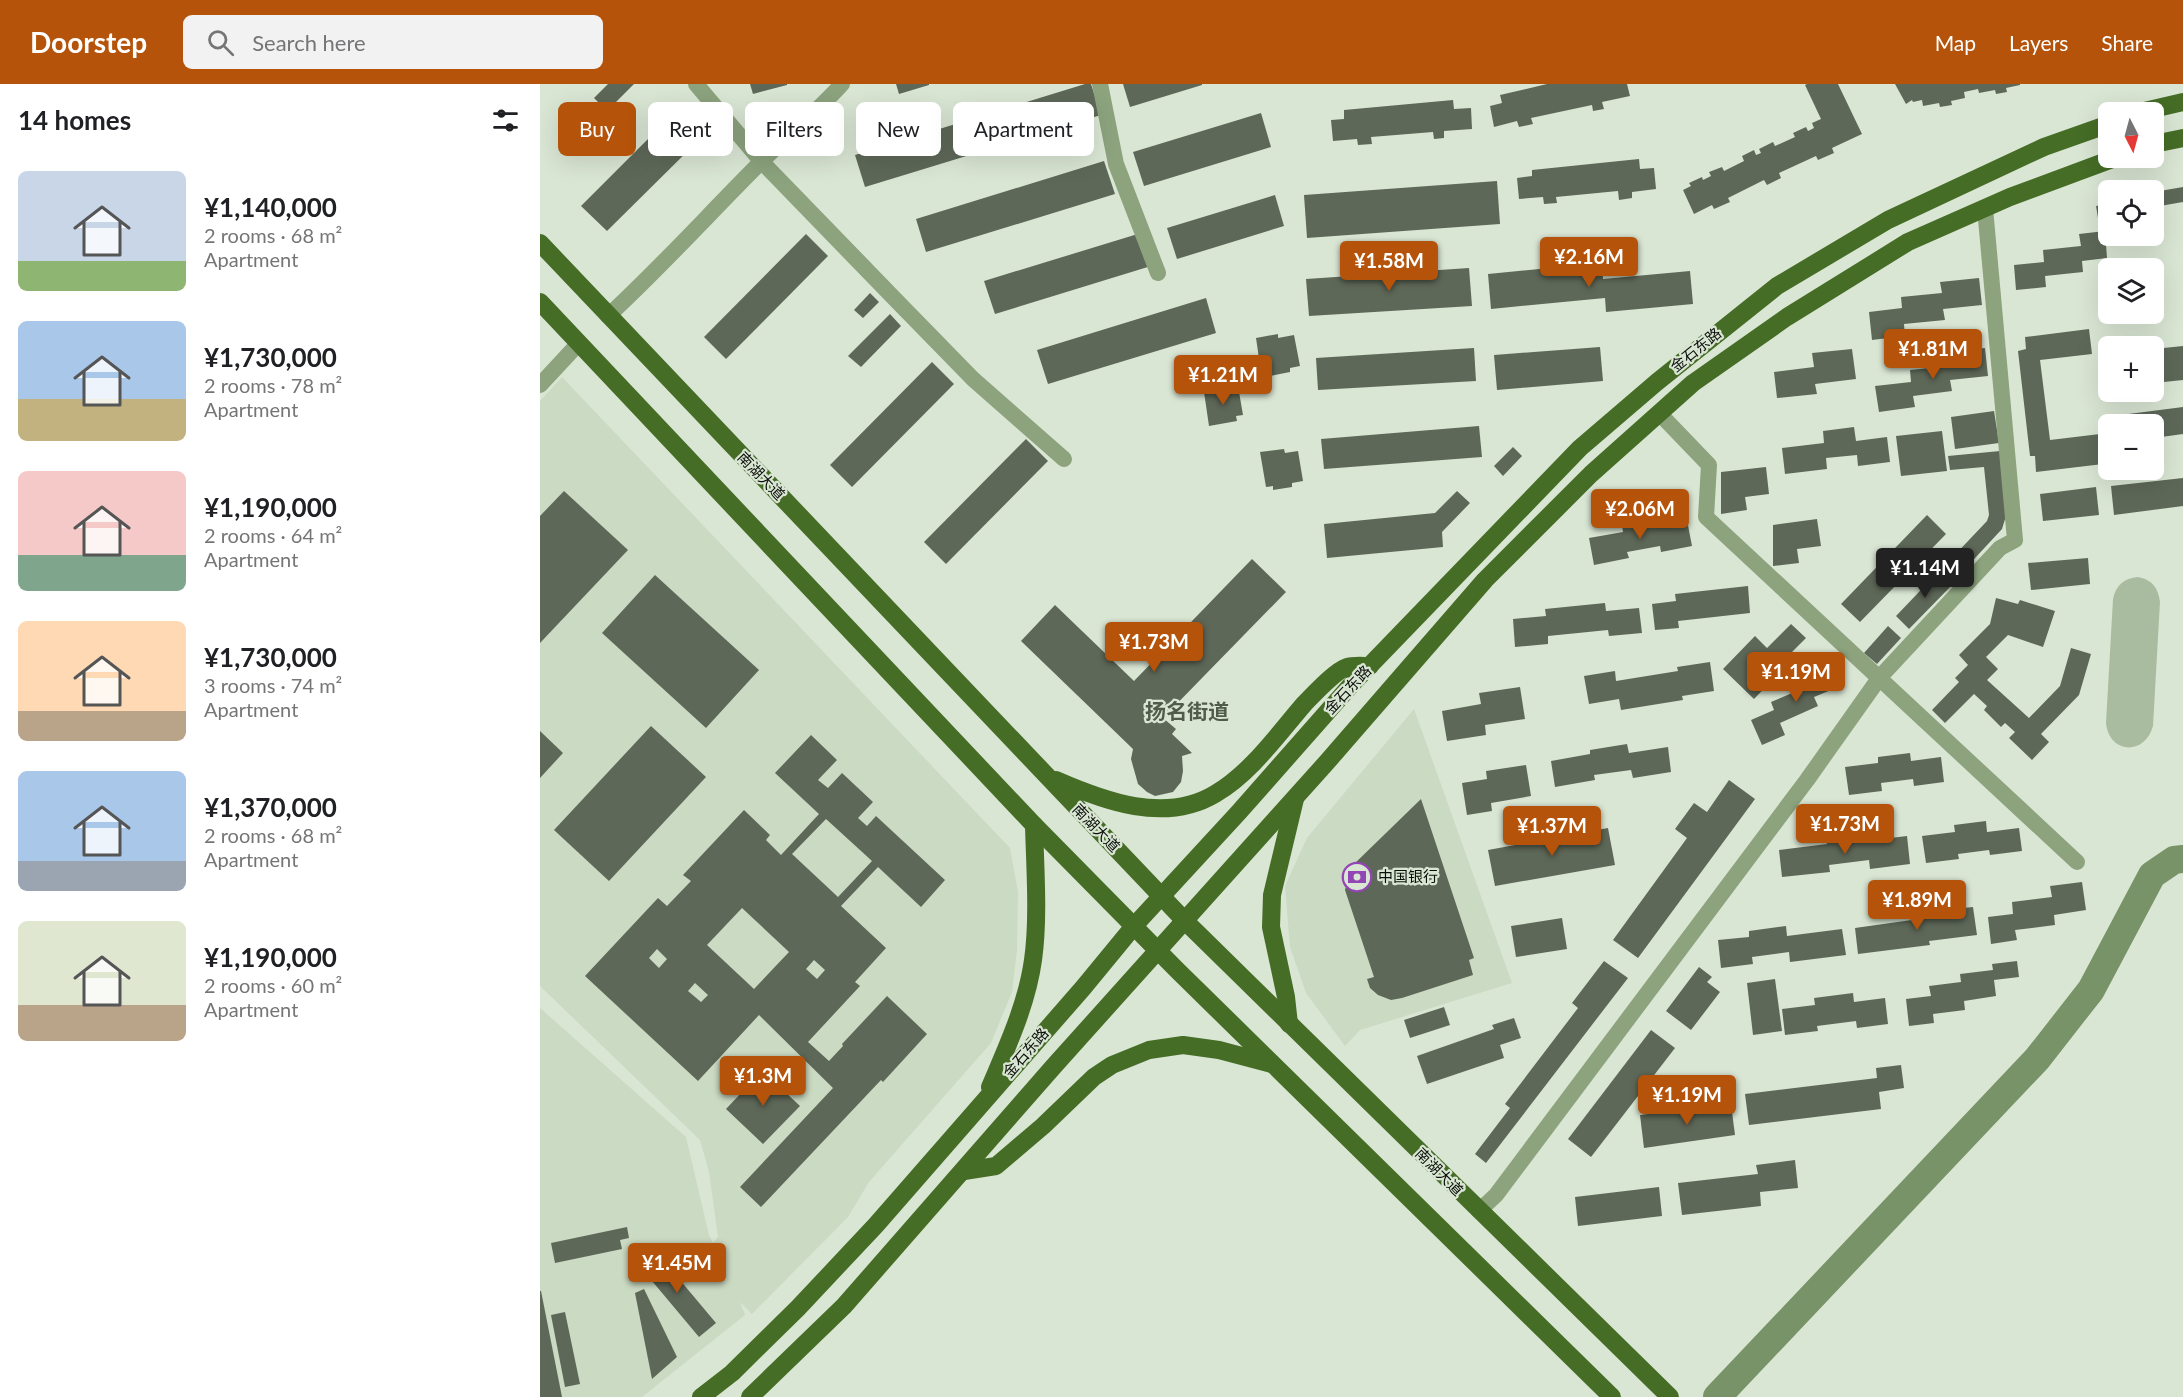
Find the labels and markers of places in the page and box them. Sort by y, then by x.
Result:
pin: ¥2.16M [1540,237,1638,288]
pin: ¥1.58M [1340,241,1438,292]
pin: ¥1.81M [1884,329,1982,380]
pin: ¥1.21M [1174,355,1272,406]
pin: ¥2.06M [1591,489,1689,540]
pin: ¥1.14M [1876,548,1974,599]
pin: ¥1.73M [1105,622,1203,673]
pin: ¥1.19M [1747,652,1845,703]
pin: ¥1.73M [1796,804,1894,855]
pin: ¥1.37M [1503,806,1601,857]
bank icon: 中国银行 [1341,861,1373,893]
place label: 中国银行 [1378,867,1438,885]
pin: ¥1.89M [1868,880,1966,931]
pin: ¥1.3M [721,1056,805,1107]
pin: ¥1.19M [1638,1075,1736,1126]
pin: ¥1.45M [628,1243,726,1294]

